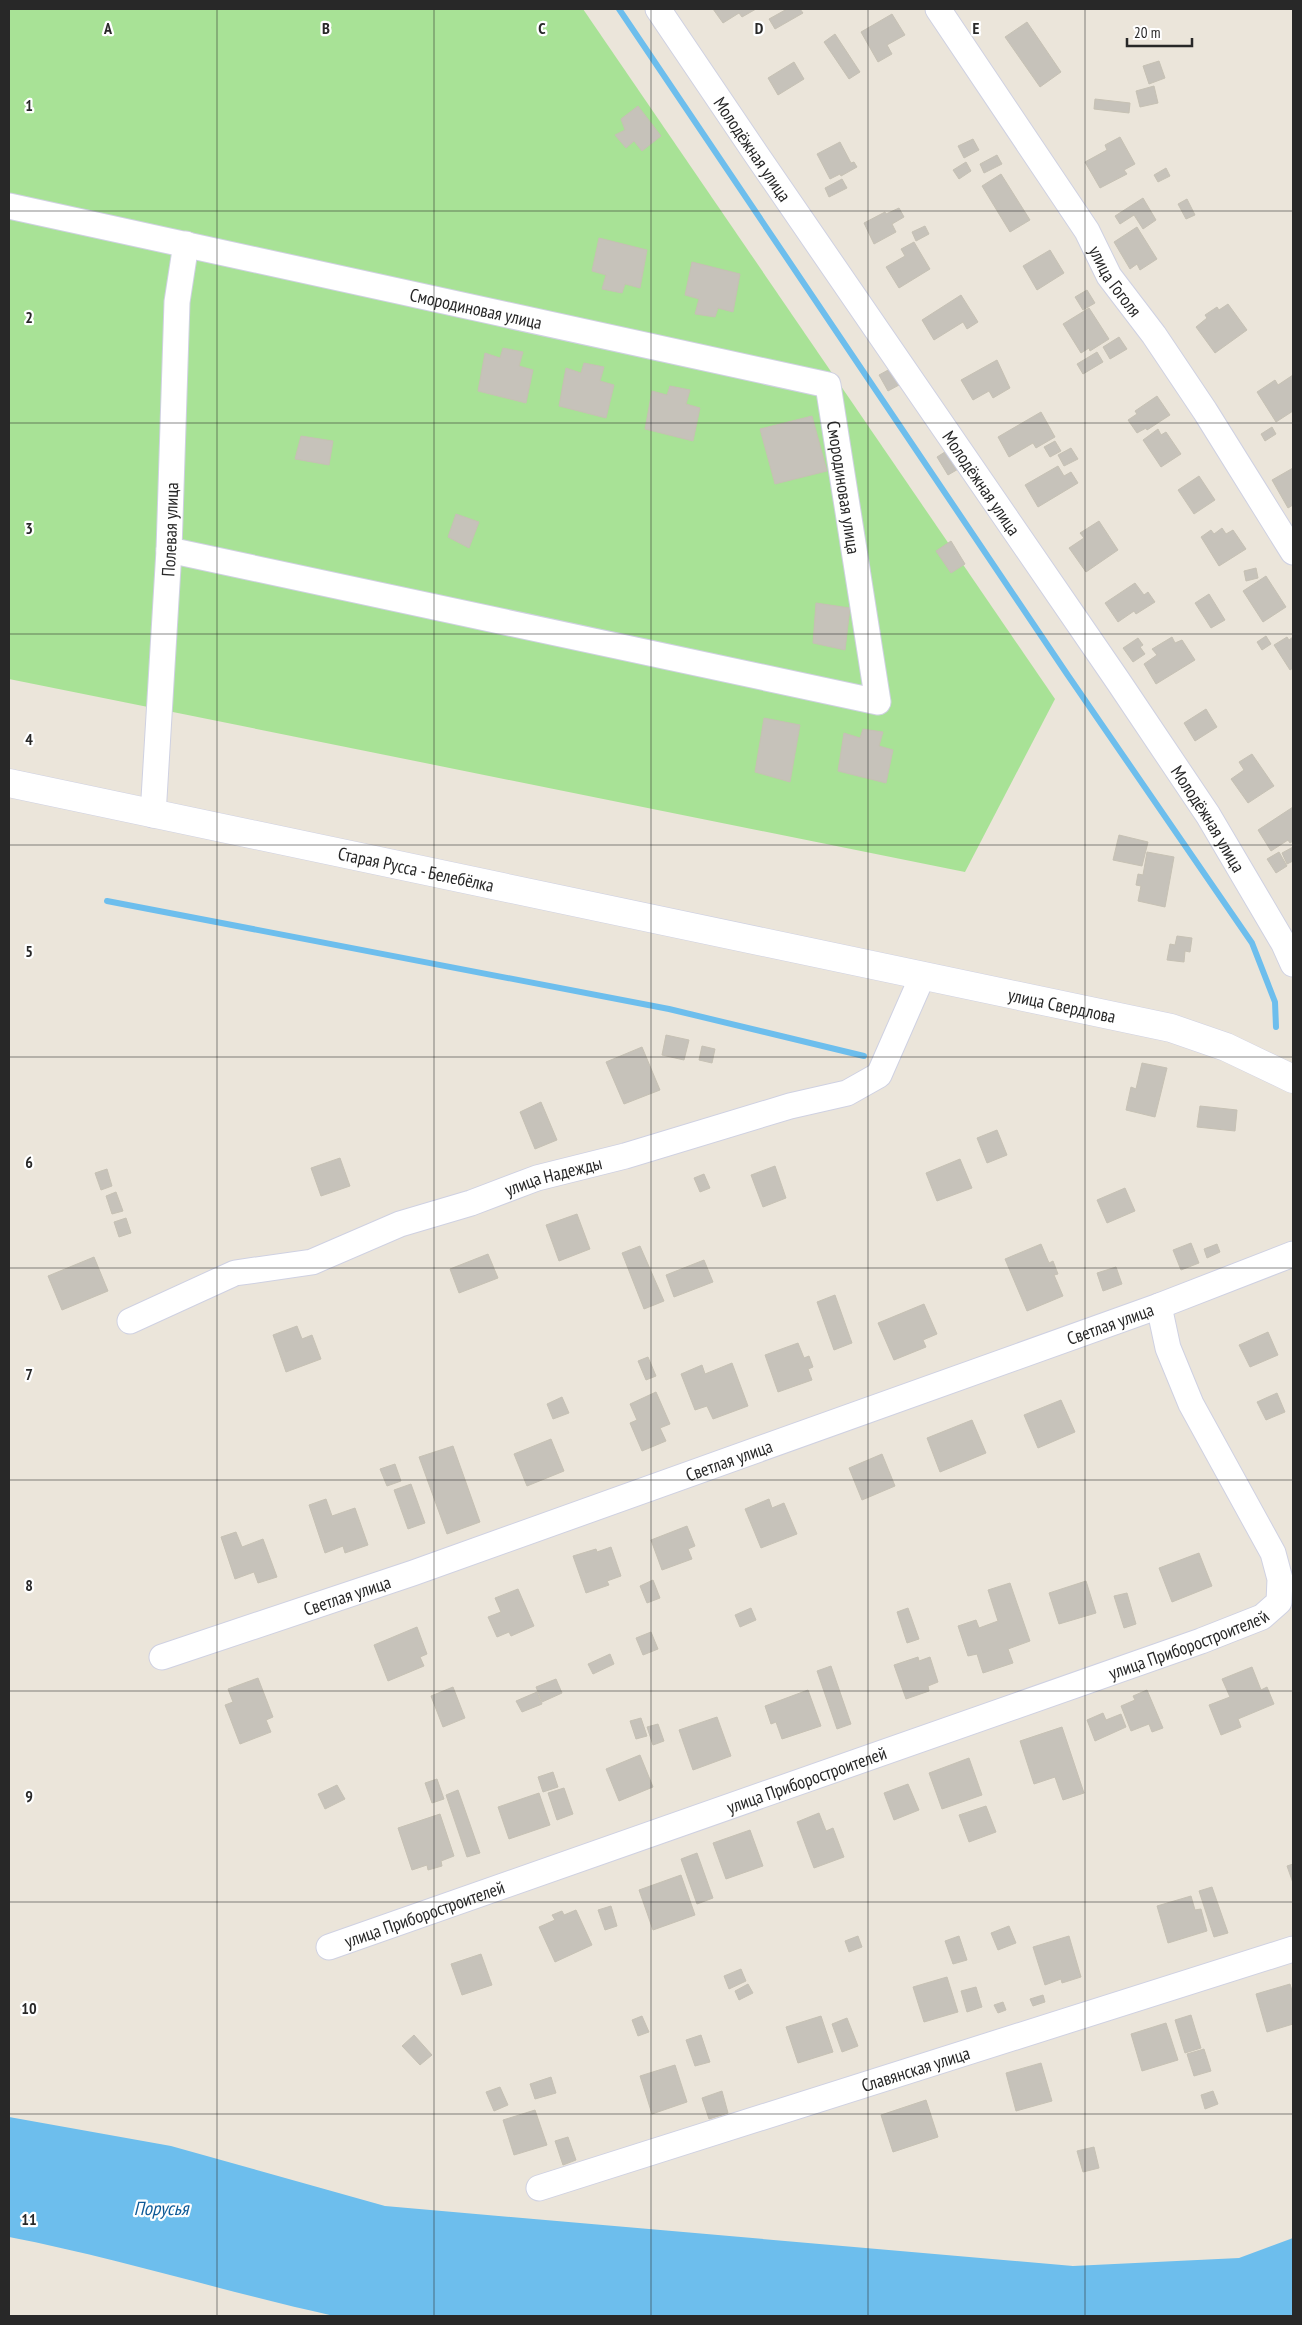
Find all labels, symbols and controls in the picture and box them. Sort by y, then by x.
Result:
scale bar [1127,15,1192,47]
text: A [103,18,113,38]
text: B [322,18,330,38]
text: C [538,18,546,38]
text: D [755,18,764,38]
text: E [973,18,980,38]
text: 20 m [1134,23,1160,42]
street label: Молодёжная улица [709,92,797,206]
text: 1 [25,95,33,115]
street label: улица Гоголя [1084,242,1147,321]
street label: Смородиновая улица [408,282,544,334]
text: 2 [25,307,33,327]
street label: Смородиновая улица [822,419,866,556]
street label: Молодёжная улица [938,426,1026,540]
street label: Полевая улица [156,482,183,577]
text: 3 [25,518,33,538]
text: 4 [25,729,33,749]
street label: Молодёжная улица [1166,761,1250,876]
street label: Старая Русса - Белебёлка [336,841,496,896]
text: 5 [25,941,33,961]
street label: улица Свердлова [1006,982,1118,1028]
street label: улица Надежды [501,1151,604,1201]
text: 6 [25,1152,33,1172]
street label: Светлая улица [1064,1297,1157,1350]
text: 7 [25,1364,33,1384]
street label: Светлая улица [682,1434,775,1486]
street label: Светлая улица [300,1570,394,1620]
text: 8 [25,1575,33,1595]
street label: улица Приборостроителей [1105,1605,1274,1684]
street label: улица Приборостроителей [723,1741,890,1818]
text: 9 [25,1786,33,1806]
street label: улица Приборостроителей [341,1875,507,1952]
text: 10 [21,1998,37,2018]
street label: Славянская улица [858,2041,973,2097]
water label: Порусья [134,2196,190,2220]
text: 11 [21,2209,37,2229]

